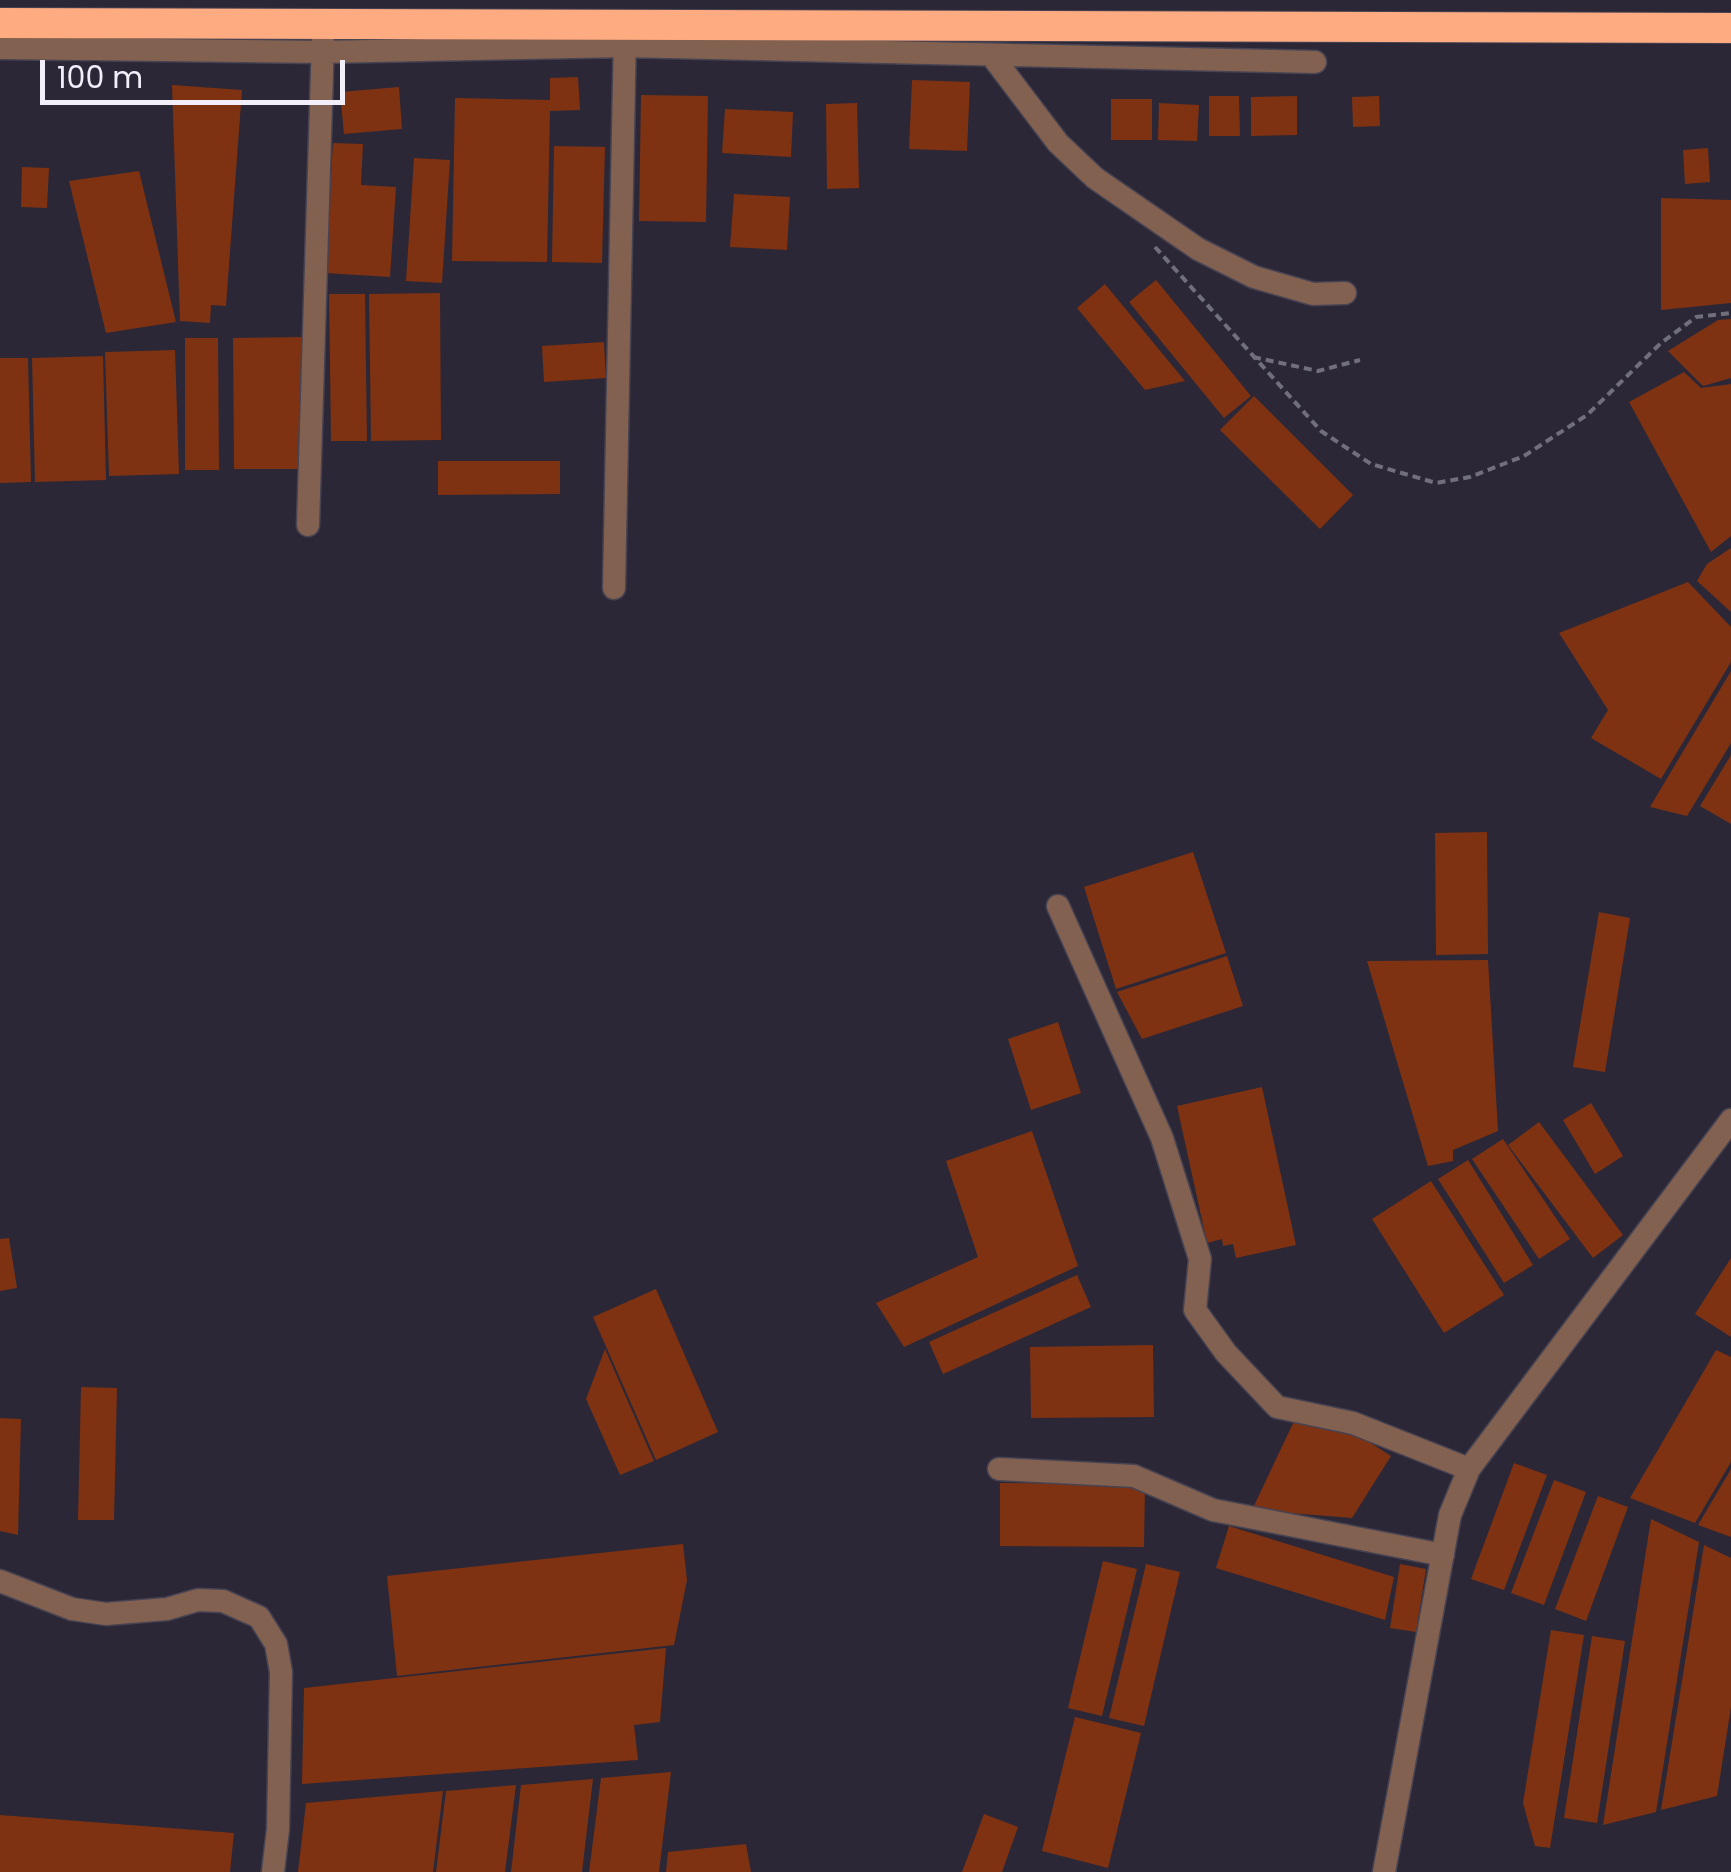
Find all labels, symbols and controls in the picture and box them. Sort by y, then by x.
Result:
scale bar [45,40,350,102]
text: 100 m [57,56,143,99]

